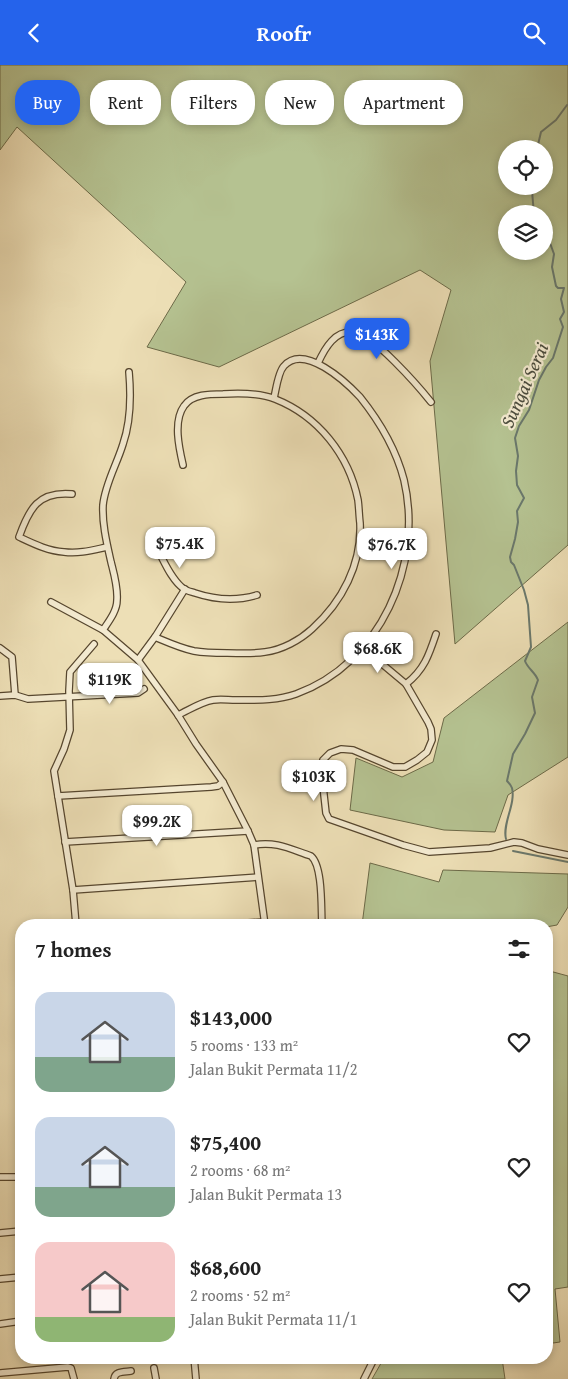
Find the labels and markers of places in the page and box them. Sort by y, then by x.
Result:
pin: $143K [342,317,412,360]
pin: $75.4K [139,527,221,569]
pin: $76.7K [351,527,433,570]
pin: $68.6K [337,631,419,674]
pin: $119K [75,663,145,705]
pin: $103K [279,759,349,802]
pin: $99.2K [116,805,198,847]

